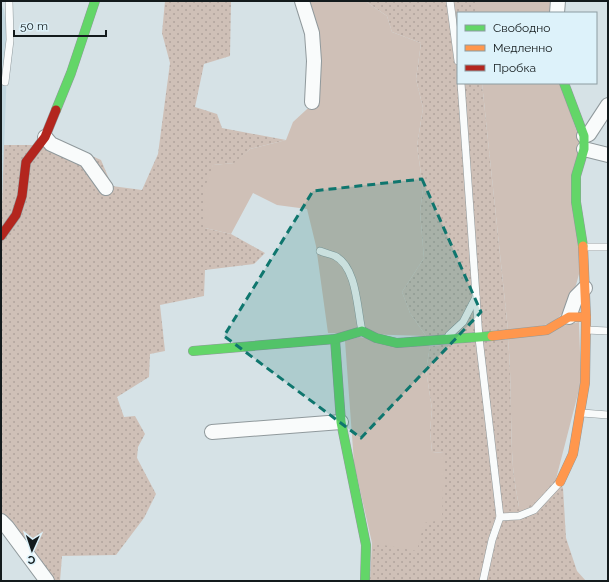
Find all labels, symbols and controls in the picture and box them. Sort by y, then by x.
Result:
scale bar [14,12,106,38]
legend [457,12,597,84]
text: 50 m [20,19,48,33]
text: Свободно [493,21,550,35]
text: Медленно [493,41,552,55]
text: Пробка [493,61,536,75]
north arrow [12,530,52,570]
text: С [27,553,36,566]

